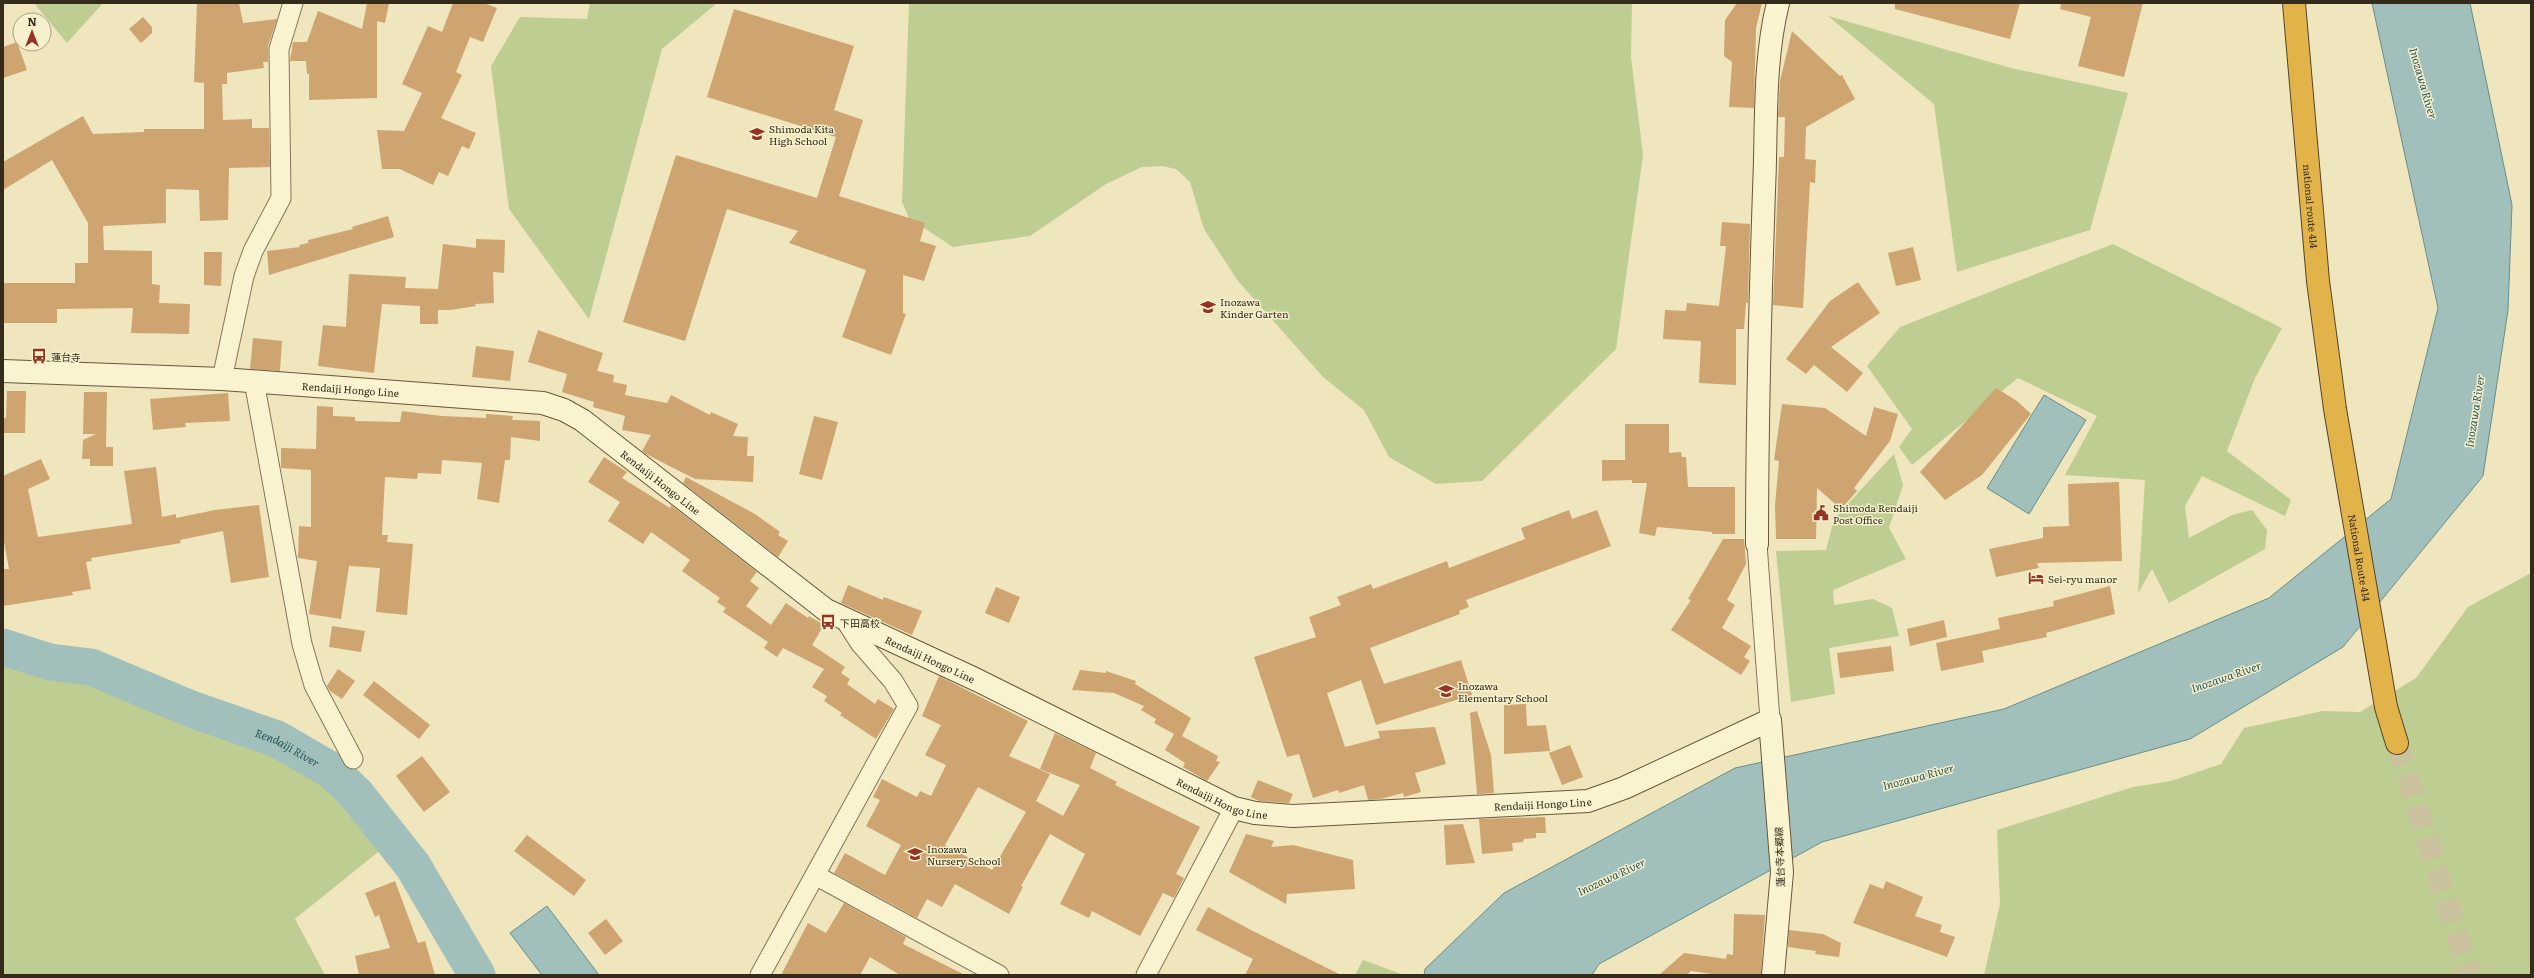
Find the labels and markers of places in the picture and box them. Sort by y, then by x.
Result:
place label: Shimoda Kita High School [769,121,834,148]
school or university icon: Shimoda Kita High School [748,125,766,143]
place label: Inozawa Kinder Garten [1220,294,1289,321]
school or university icon: Inozawa Kinder Garten [1199,298,1217,316]
bus stop icon: 蓮台寺 [30,347,48,365]
place label: 蓮台寺 [51,349,81,364]
place label: Shimoda Rendaiji Post Office [1833,500,1918,527]
public building icon: Shimoda Rendaiji Post Office [1812,504,1830,522]
hotel icon: Sei-ryu manor [2027,569,2045,587]
place label: Sei-ryu manor [2048,571,2117,586]
bus stop icon: 下田高校 [819,613,837,631]
place label: 下田高校 [840,615,880,630]
place label: Inozawa Elementary School [1458,678,1548,705]
school or university icon: Inozawa Elementary School [1437,682,1455,700]
place label: Inozawa Nursery School [927,841,1001,868]
school or university icon: Inozawa Nursery School [906,845,924,863]

